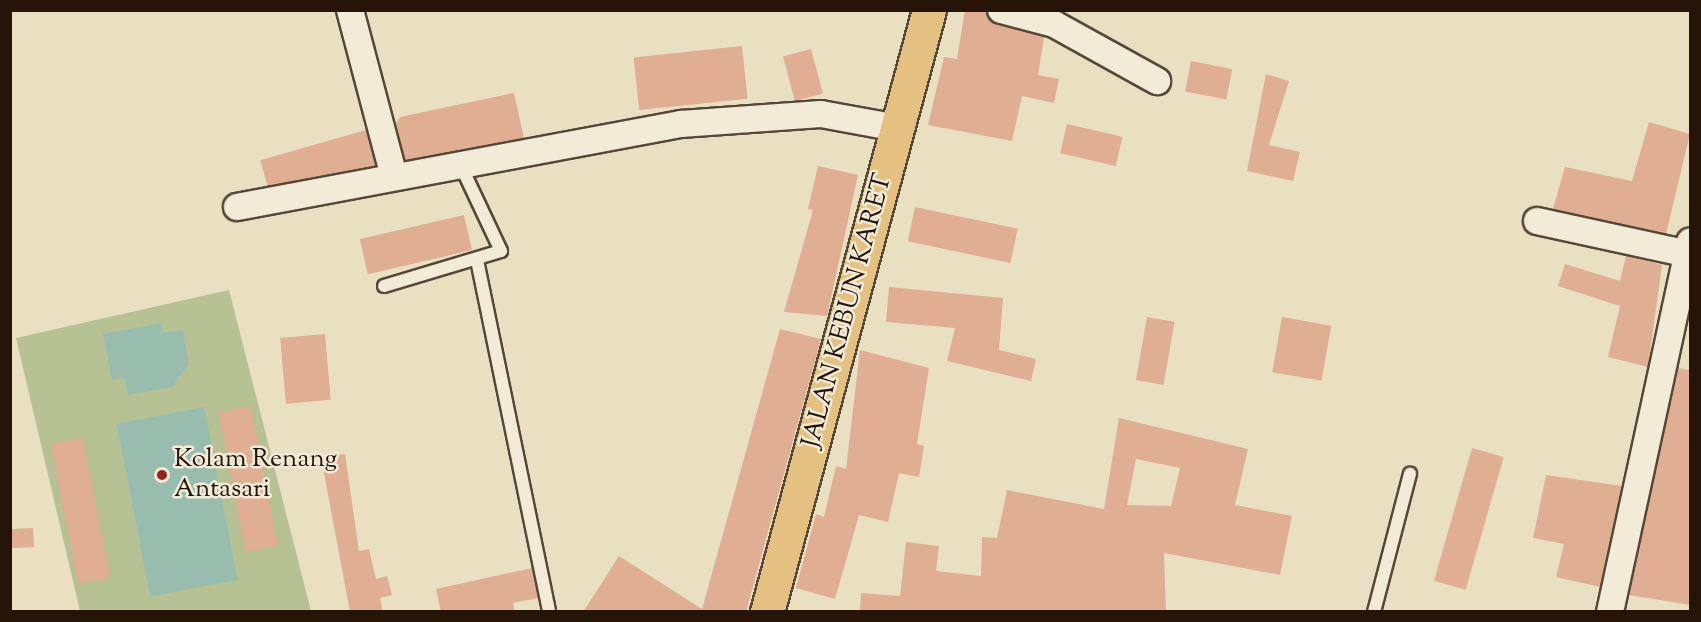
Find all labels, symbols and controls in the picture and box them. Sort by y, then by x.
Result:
street label: JALAN KEBUN KARET [796,170,900,452]
place label: Kolam Renang Antasari [174,444,337,506]
marker: Kolam Renang Antasari [155,468,169,482]

